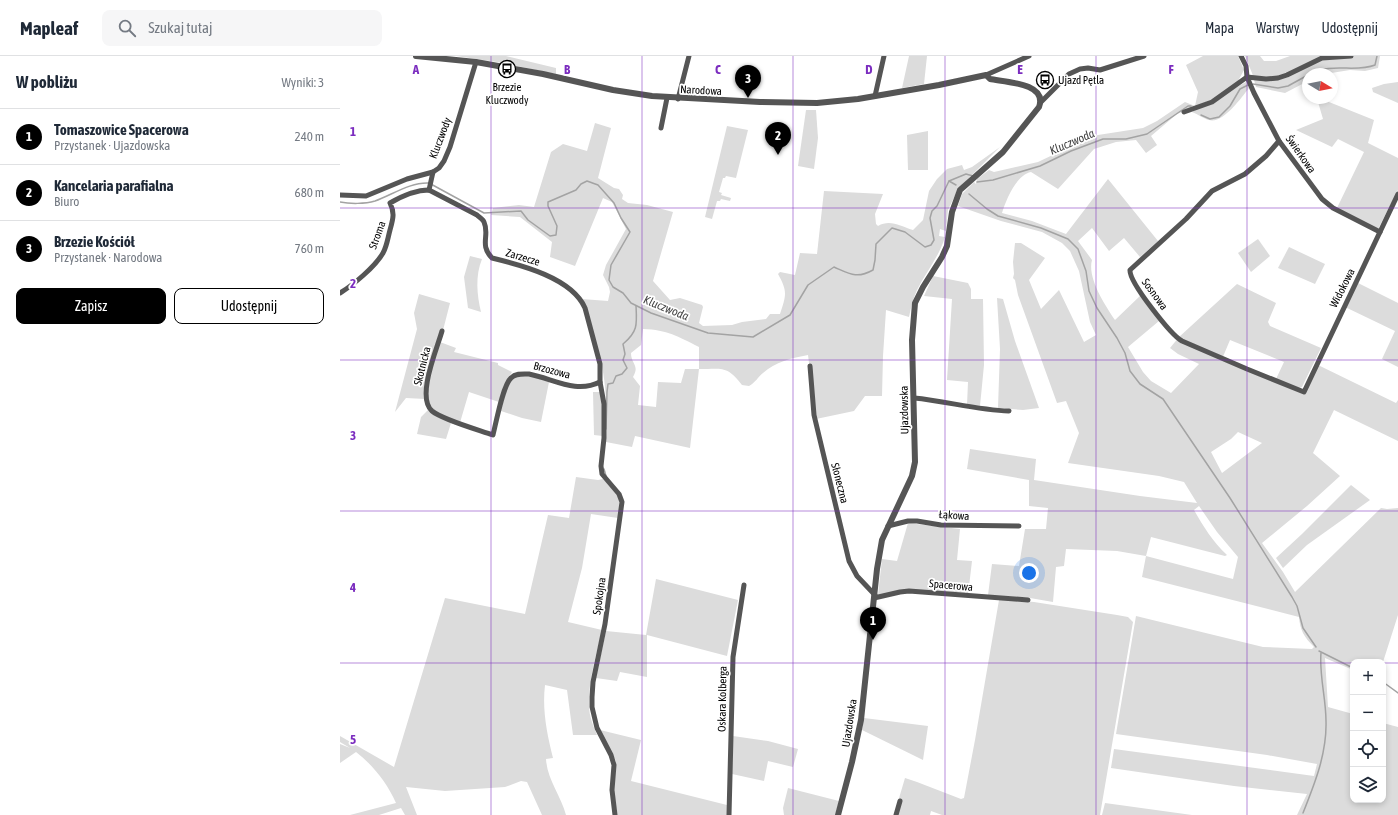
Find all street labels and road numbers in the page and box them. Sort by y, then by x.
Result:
street label: Narodowa [680,83,722,97]
street label: Kluczwody [427,115,453,160]
street label: Świerkowa [1284,133,1318,175]
street label: Stroma [366,219,388,251]
street label: Zarzecze [505,246,542,268]
street label: Widokowa [1327,266,1357,310]
street label: Sosnowa [1140,276,1170,312]
street label: Skotnicka [411,345,433,387]
street label: Brzozowa [532,359,572,381]
street label: Ujazdowska [898,386,910,434]
street label: Słoneczna [829,461,851,505]
street label: Łąkowa [938,508,970,522]
street label: Spokojna [590,576,608,616]
street label: Spacerowa [929,577,973,593]
street label: Oskara Kolberga [715,666,729,732]
street label: Ujazdowska [839,698,859,748]

